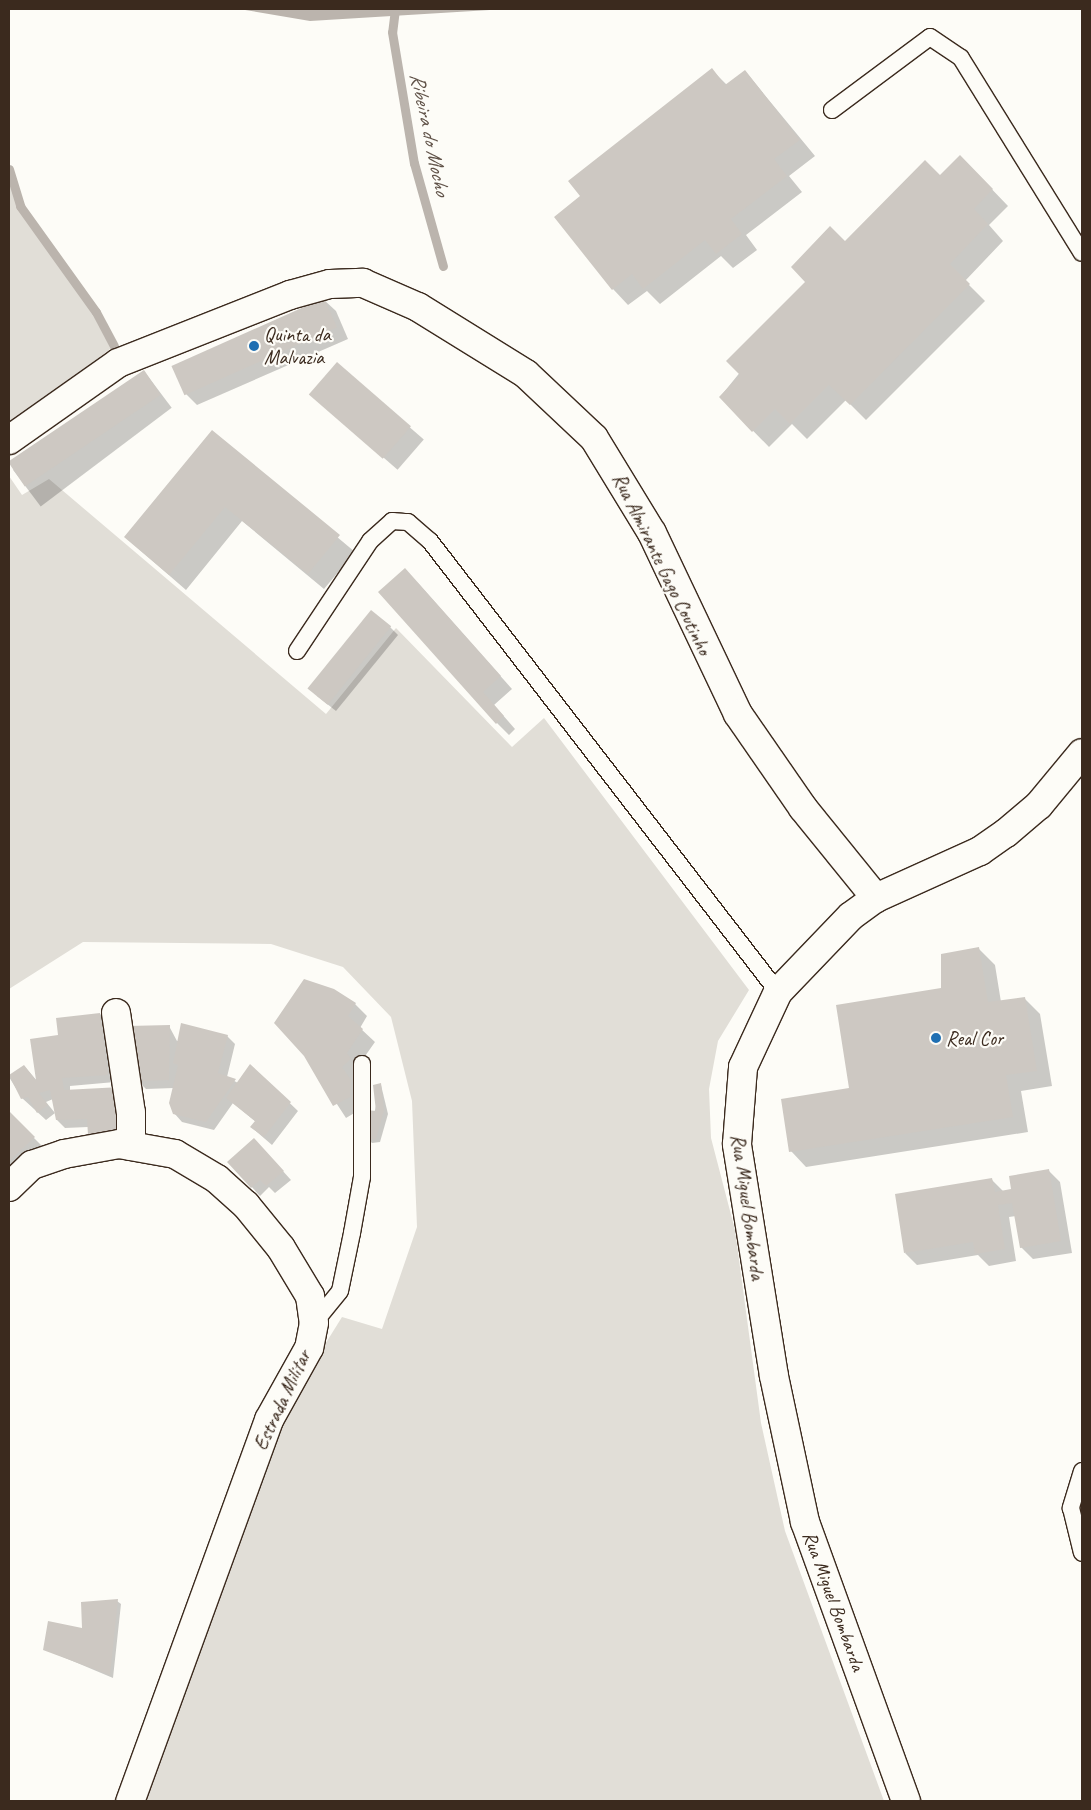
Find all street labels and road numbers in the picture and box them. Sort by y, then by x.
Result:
street label: Rua Almirante Gago Coutinho [608,469,716,659]
street label: Rua Miguel Bombarda [726,1133,770,1281]
street label: Estrada Militar [248,1346,316,1454]
street label: Rua Miguel Bombarda [798,1528,870,1674]

